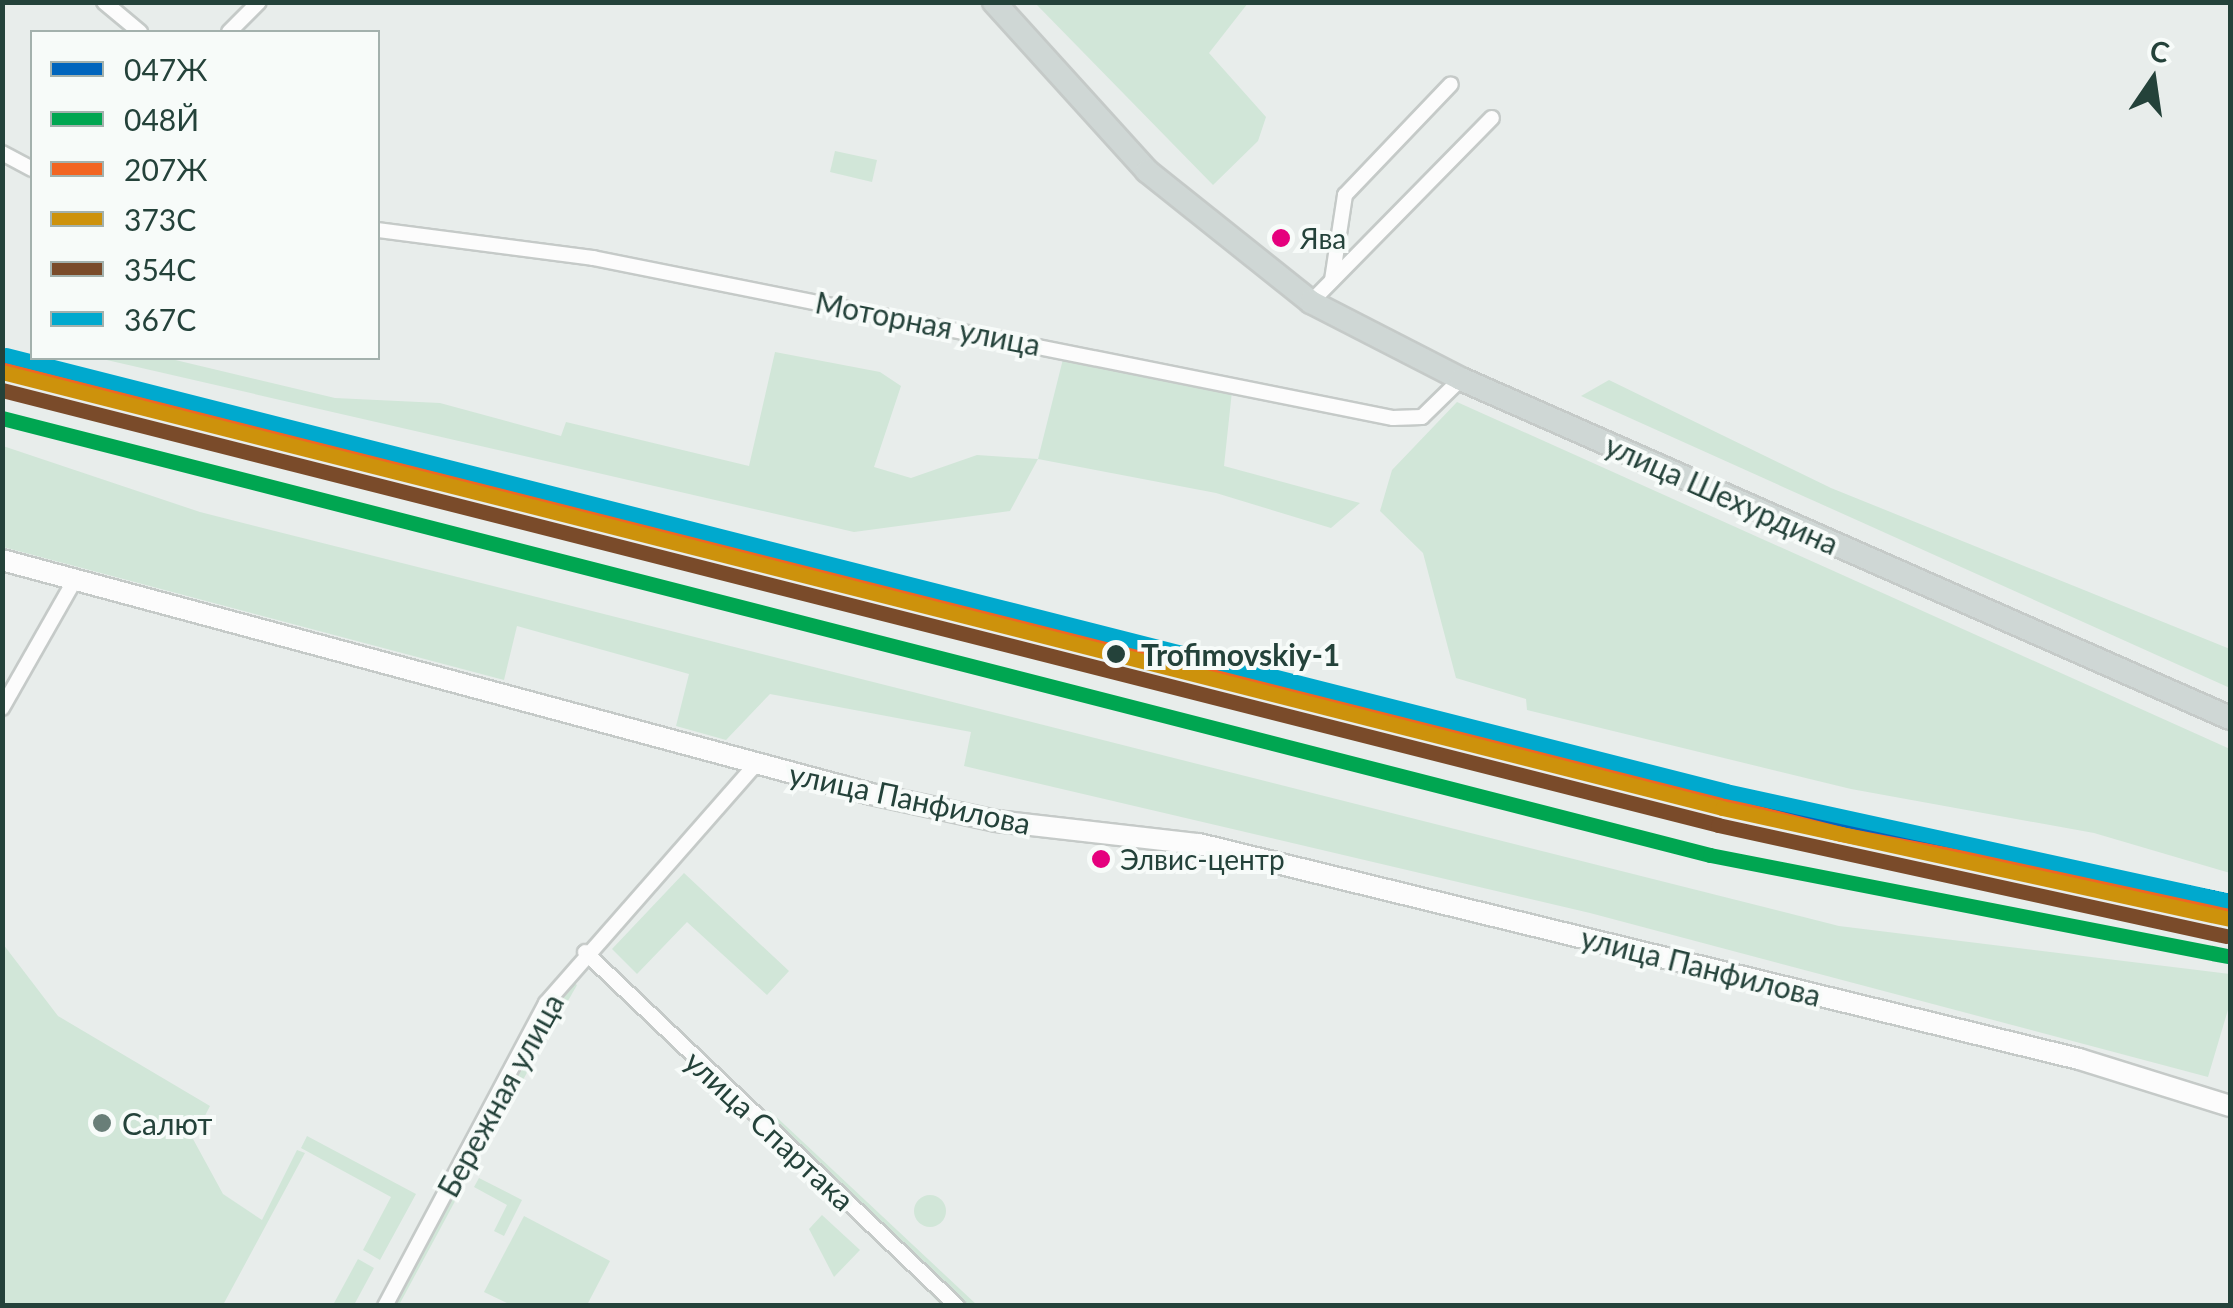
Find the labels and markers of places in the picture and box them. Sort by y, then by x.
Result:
place label: Ява [1300,221,1346,255]
marker: Ява [1271,228,1291,248]
place label: Trofimovskiy-1 [1141,636,1340,672]
marker: Trofimovskiy-1 [1100,638,1132,670]
place label: Элвис-центр [1120,842,1285,876]
marker: Элвис-центр [1091,849,1111,869]
place label: Салют [122,1105,213,1141]
marker: Салют [91,1112,113,1134]

